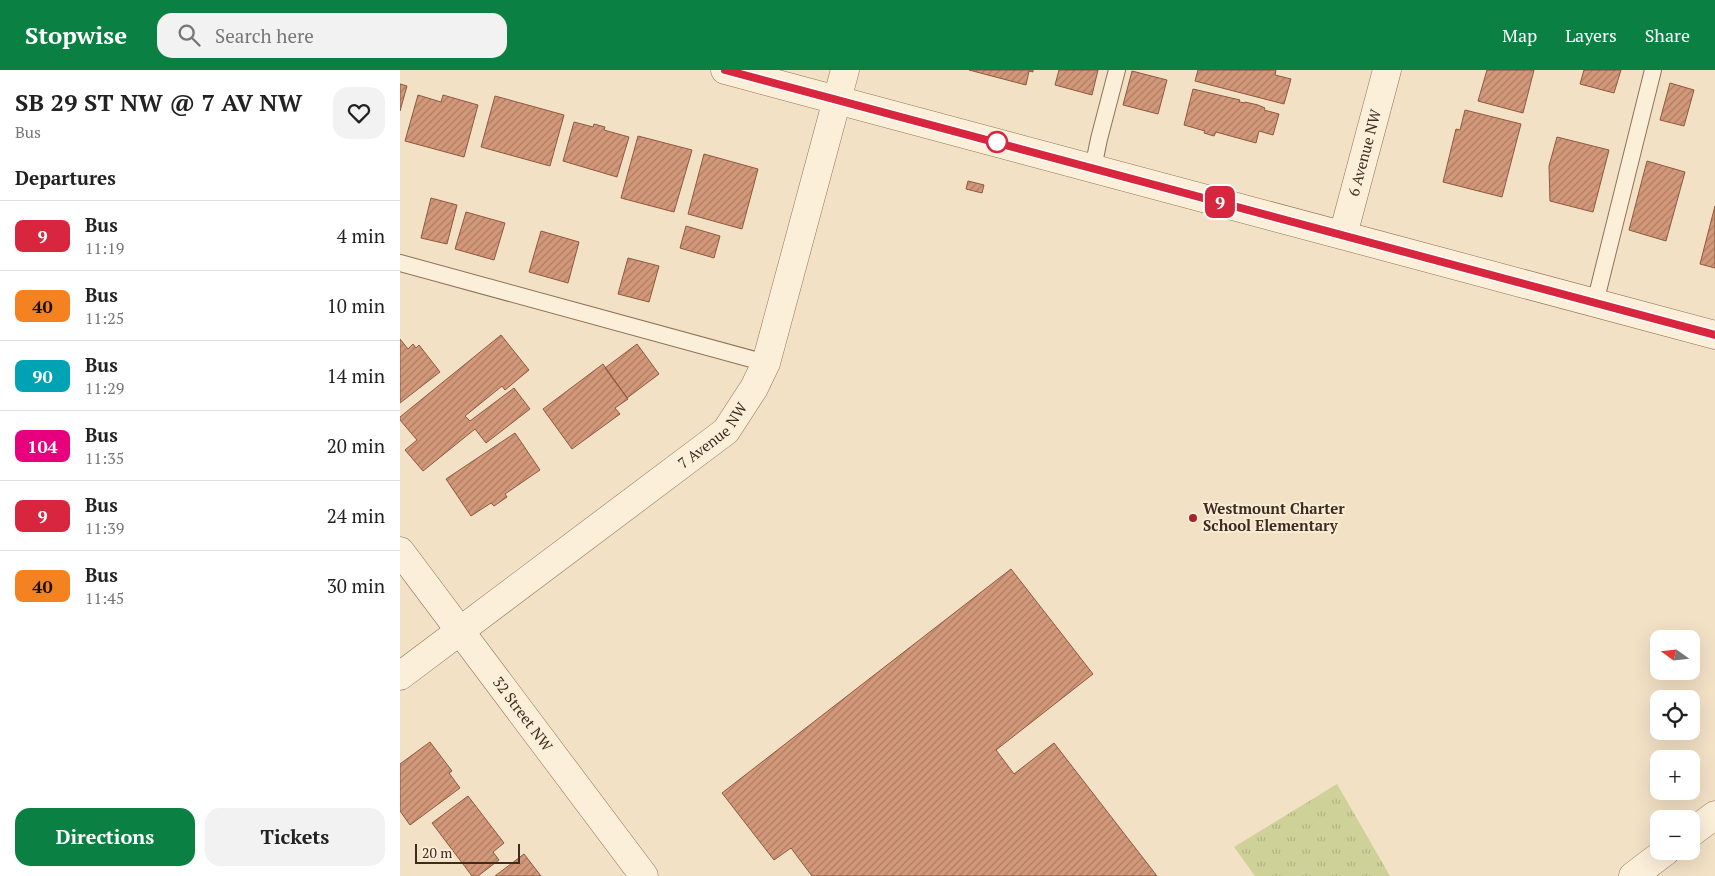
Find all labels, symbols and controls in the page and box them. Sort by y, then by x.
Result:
search box [157,13,507,58]
text: Stopwise [25,19,127,51]
icon: search [175,21,203,49]
text: Search here [215,23,314,48]
text: Map [1502,23,1537,47]
text: Layers [1565,23,1617,47]
text: Share [1645,23,1690,47]
text: SB 29 ST NW @ 7 AV NW [15,86,302,118]
button: heart [333,87,385,139]
street label: 6 Avenue NW [1343,106,1385,198]
text: Bus [15,121,41,143]
unlabelled marker [986,131,1008,153]
text: Departures [15,165,116,190]
line badge: 9 [1204,186,1236,218]
text: 9 [1215,190,1225,214]
text: Bus [85,212,118,237]
text: 4 min [337,223,385,248]
text: 9 [37,224,48,248]
text: 11:19 [85,237,124,259]
text: Bus [85,282,118,307]
text: 10 min [327,293,385,318]
text: 40 [32,294,53,318]
text: 11:25 [85,307,124,329]
text: Bus [85,352,118,377]
text: 14 min [327,363,385,388]
text: 90 [32,364,53,388]
text: 11:29 [85,377,124,399]
street label: 7 Avenue NW [674,398,751,473]
text: Bus [85,422,118,447]
text: 20 min [327,433,385,458]
text: 104 [27,434,58,458]
text: 11:35 [85,447,124,469]
text: Bus [85,492,118,517]
place label: Westmount Charter School Elementary [1203,498,1345,535]
text: 24 min [327,503,385,528]
text: 9 [37,504,48,528]
marker: Westmount Charter School Elementary [1187,512,1199,524]
text: 11:39 [85,517,124,539]
text: Bus [85,562,118,587]
text: 30 min [327,573,385,598]
text: 40 [32,574,53,598]
text: 11:45 [85,587,124,609]
north arrow [1650,630,1700,680]
map controls [1650,630,1700,860]
street label: 32 Street NW [489,672,558,756]
button: locate [1650,690,1700,740]
button: + [1650,750,1700,800]
button: Directions [15,808,195,866]
button: Tickets [205,808,385,866]
button: − [1650,810,1700,860]
scale bar [415,841,520,864]
text: 20 m [422,843,452,862]

